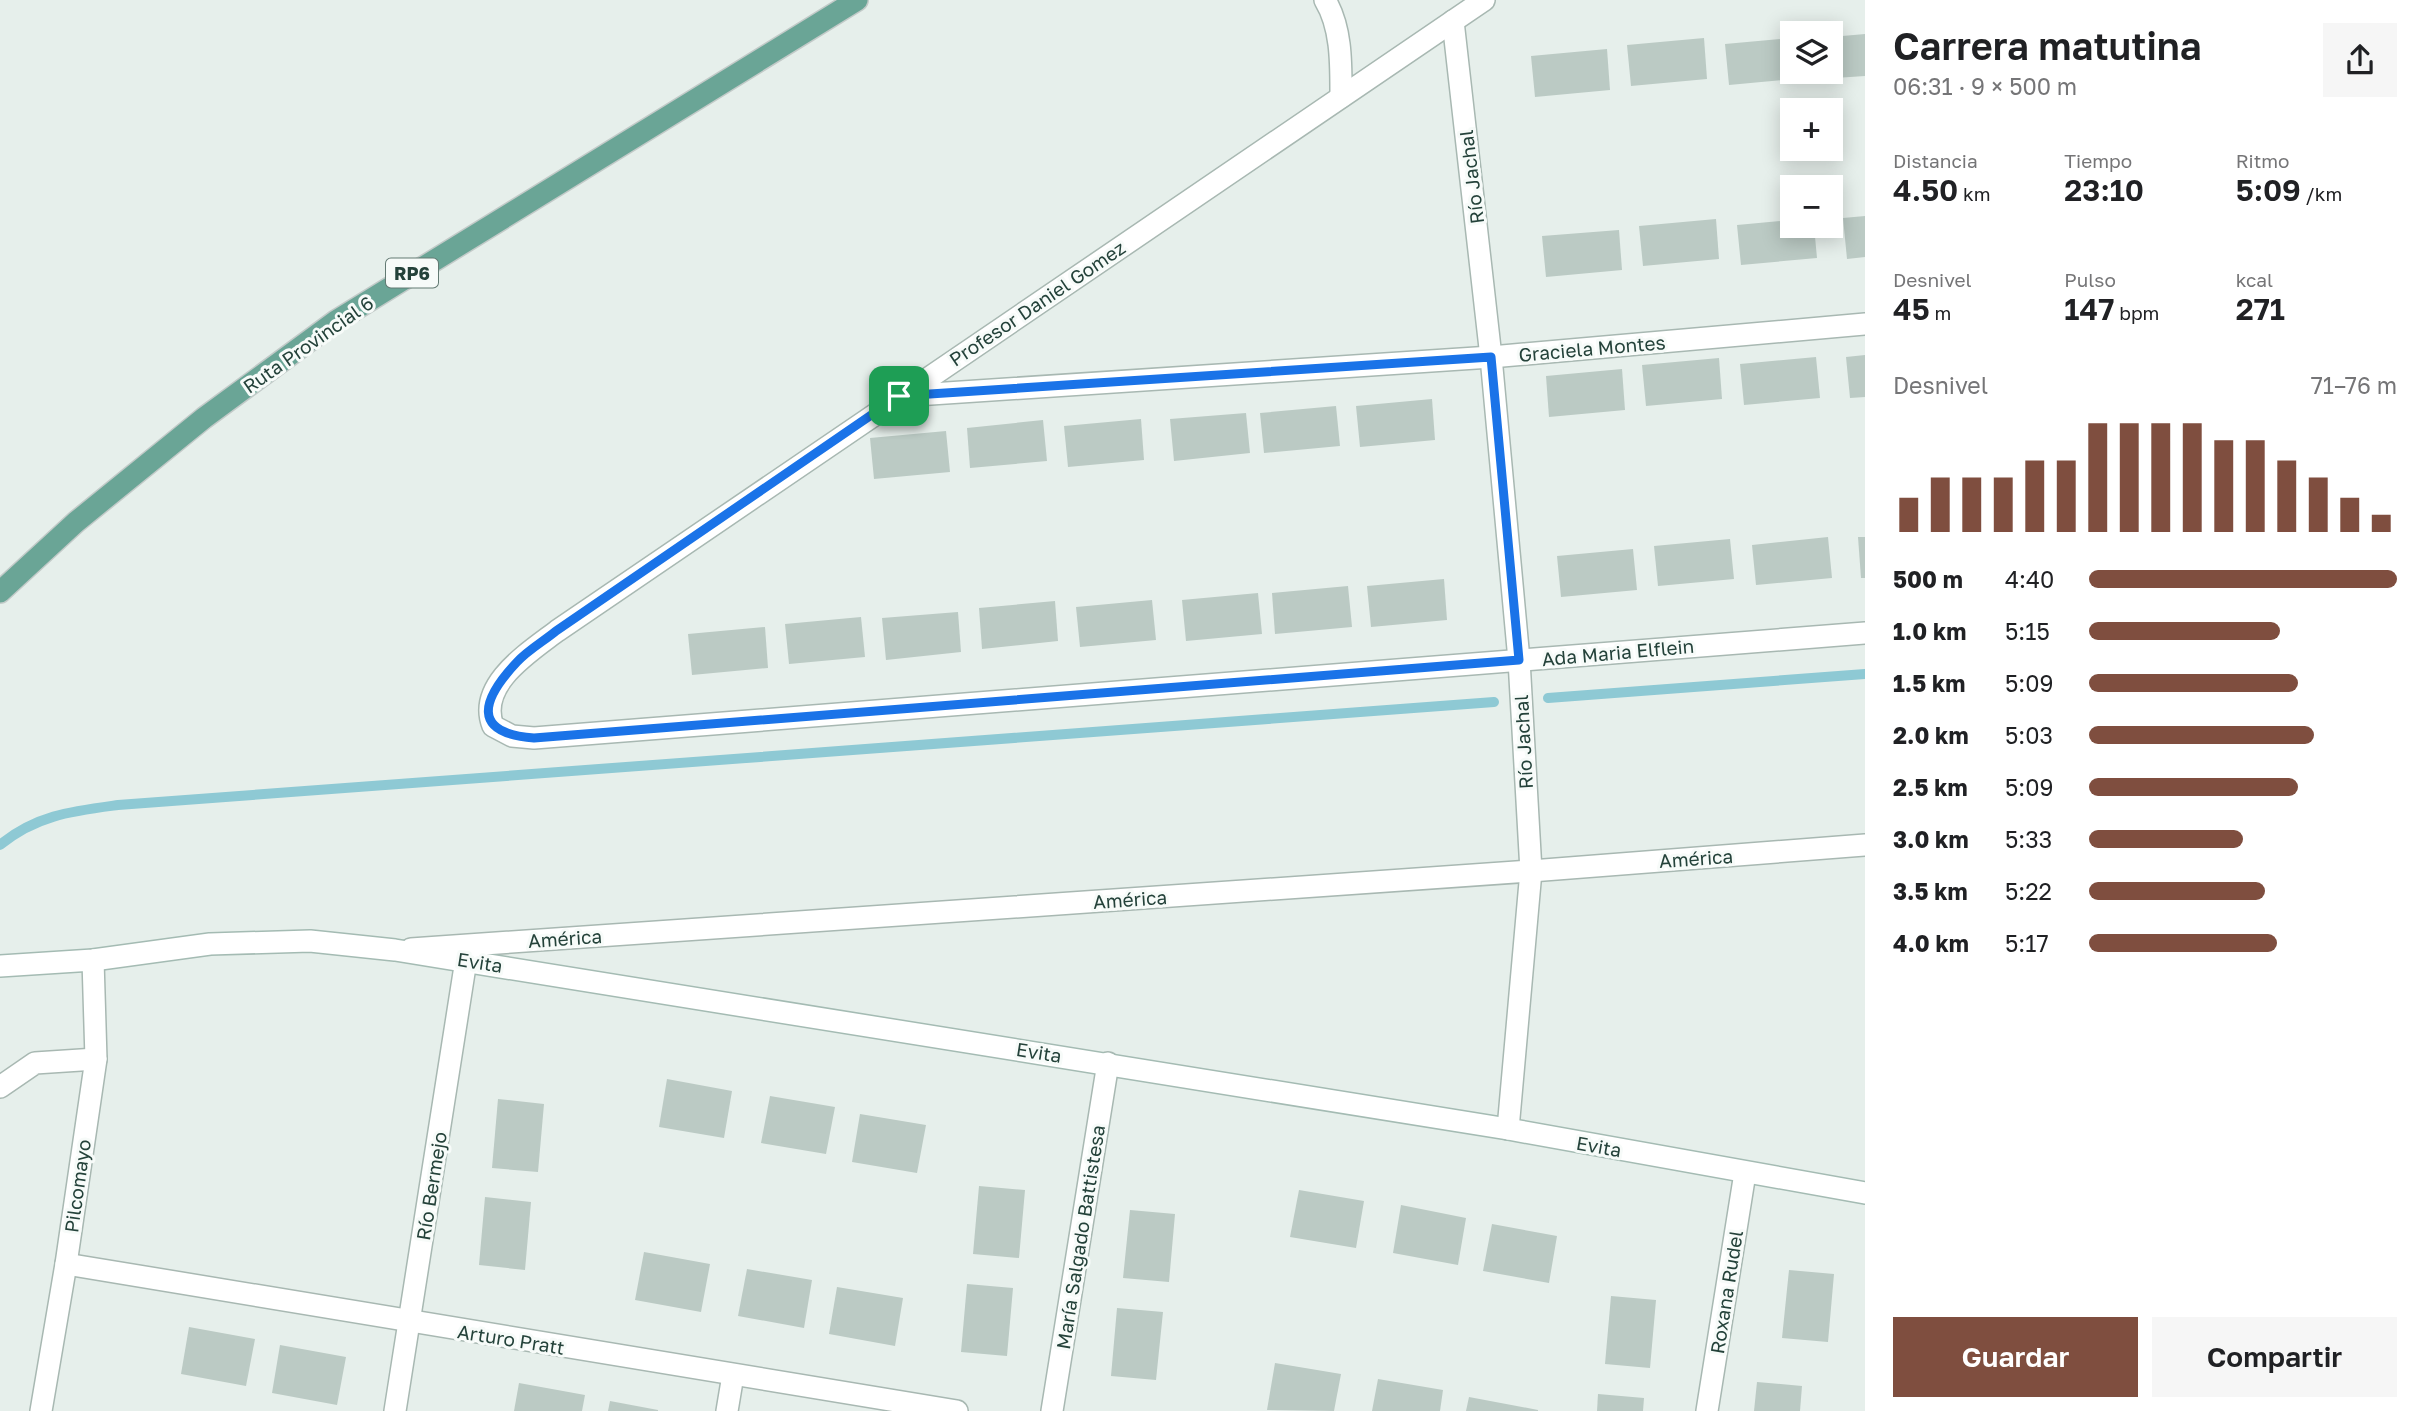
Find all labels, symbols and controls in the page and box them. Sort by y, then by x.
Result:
map controls [1780,21,1843,238]
button: layers [1780,21,1843,84]
text: Carrera matutina [1893,23,2202,68]
button: share [2323,23,2397,97]
text: 06:31 · 9 × 500 m [1893,72,2077,100]
button: + [1780,98,1843,161]
street label: Río Jachal [1454,129,1488,225]
text: Distancia [1893,149,1978,172]
text: Tiempo [2064,149,2132,172]
text: Ritmo [2236,149,2289,172]
text: 4.50 [1893,172,1958,208]
text: 23:10 [2064,172,2144,208]
text: 5:09 [2236,172,2301,208]
button: − [1780,175,1843,238]
text: km [1958,182,1991,205]
text: /km [2301,182,2342,205]
street label: Profesor Daniel Gomez [945,236,1129,370]
road number: RP6 [386,258,438,288]
text: Desnivel [1893,268,1972,291]
text: Pulso [2064,268,2116,291]
text: kcal [2236,268,2273,291]
street label: Ruta Provincial 6 [238,290,378,398]
text: 45 [1893,291,1930,327]
text: 147 [2064,291,2115,327]
text: 271 [2236,291,2285,327]
text: m [1930,301,1951,324]
text: bpm [2115,301,2159,324]
street label: Graciela Montes [1518,330,1666,366]
pin [869,366,929,426]
text: Desnivel [1893,371,1988,399]
text: 71–76 m [2311,371,2397,399]
icon: arrive [880,377,918,415]
text: 500 m [1893,565,1963,593]
text: 4:40 [2005,565,2054,593]
text: 1.0 km [1893,617,1966,645]
text: 5:15 [2005,617,2050,645]
street label: Ada Maria Elflein [1541,634,1695,670]
text: 1.5 km [1893,669,1965,697]
text: 5:09 [2005,669,2053,697]
street label: Río Jachal [1509,694,1537,790]
text: 2.0 km [1893,721,1969,749]
text: 5:03 [2005,721,2053,749]
text: 2.5 km [1893,773,1968,801]
text: 5:09 [2005,773,2053,801]
text: 3.0 km [1893,825,1969,853]
text: 5:33 [2005,825,2052,853]
street label: América [1658,844,1734,872]
text: 3.5 km [1893,877,1968,905]
text: 5:22 [2005,877,2052,905]
street label: América [1092,885,1168,913]
street label: América [527,924,603,952]
text: 4.0 km [1893,929,1969,957]
text: 5:17 [2005,929,2049,957]
street label: Evita [456,947,504,977]
street label: Evita [1015,1037,1063,1067]
street label: María Salgado Battistesa [1051,1123,1109,1351]
street label: Río Bermejo [411,1130,451,1242]
street label: Evita [1575,1131,1623,1161]
street label: Pilcomayo [59,1138,95,1234]
street label: Roxana Rudel [1705,1229,1747,1355]
button: Guardar [1893,1317,2138,1397]
button: Compartir [2152,1317,2397,1397]
street label: Arturo Pratt [456,1319,566,1359]

